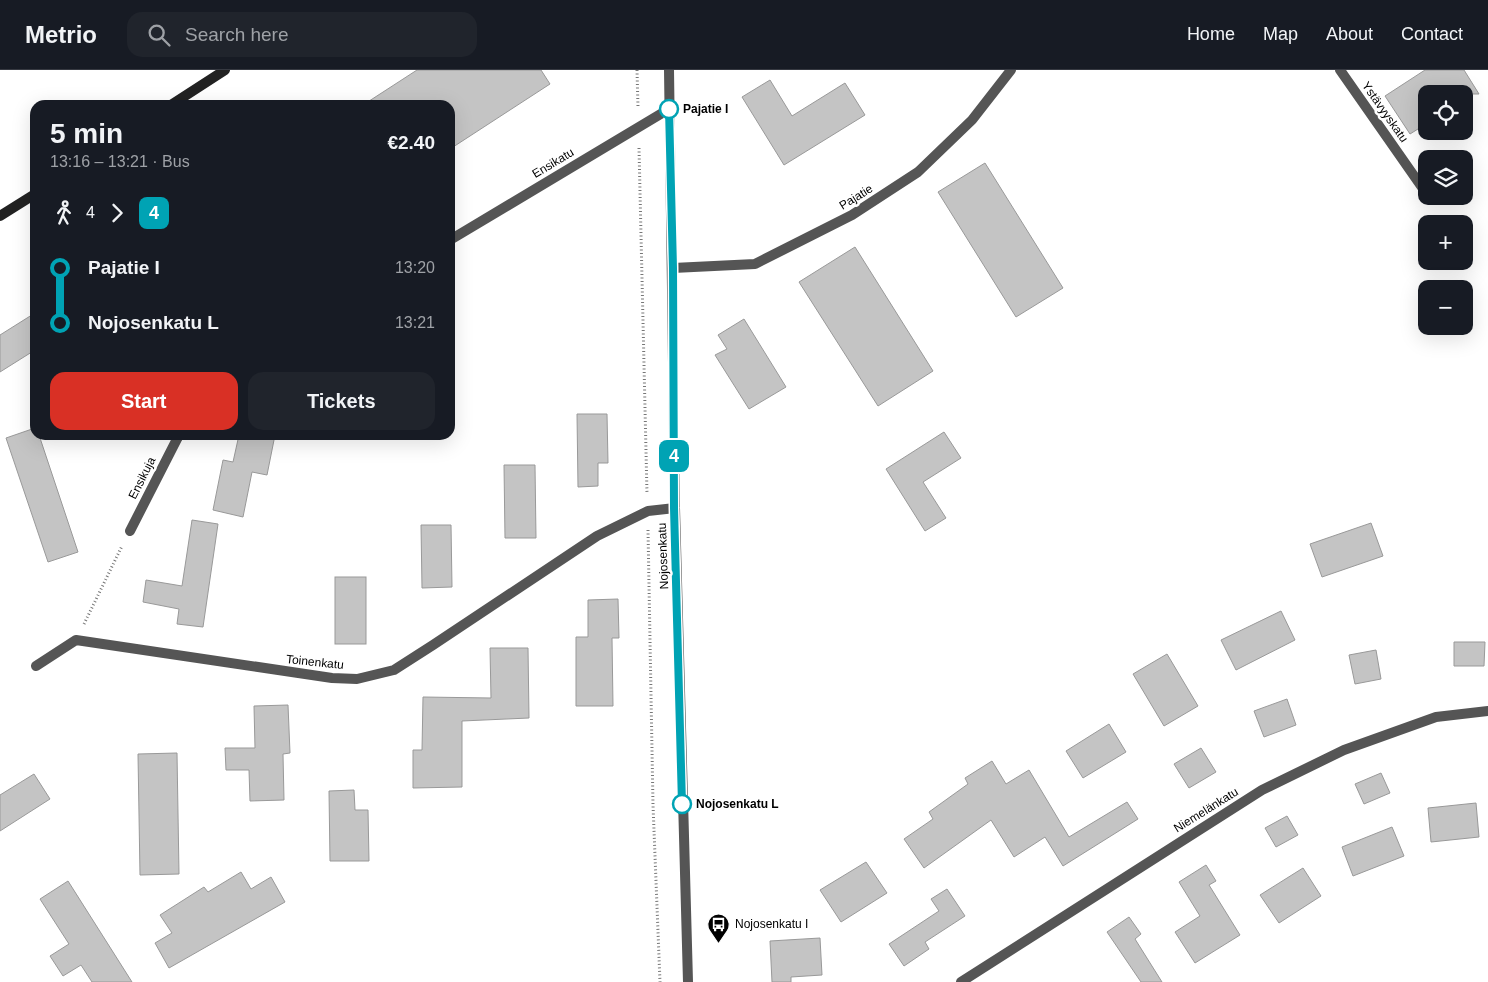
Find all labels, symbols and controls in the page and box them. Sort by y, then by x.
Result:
search box [127,12,477,57]
text: Metrio [25,21,97,48]
icon: search [145,21,173,49]
text: Search here [185,24,289,45]
text: Home [1187,24,1235,44]
text: Map [1263,24,1298,44]
text: About [1326,24,1373,44]
text: Contact [1401,24,1463,44]
street label: Ystävyyskatu [1359,79,1411,145]
map controls [1418,85,1473,335]
button: locate [1418,85,1473,140]
marker: Pajatie I [659,99,679,119]
place label: Pajatie I [683,102,728,116]
text: 5 min [50,118,123,149]
text: €2.40 [387,132,435,153]
street label: Ensikatu [530,145,576,181]
button: layers [1418,150,1473,205]
text: 13:16 – 13:21 · Bus [50,153,190,170]
street label: Pajatie [837,181,876,213]
icon: walk [50,199,78,227]
icon: forward [103,199,131,227]
text: 4 [149,203,159,223]
text: 4 [86,204,95,221]
button: + [1418,215,1473,270]
text: Pajatie I [88,257,160,278]
text: 13:20 [395,259,435,276]
button: − [1418,280,1473,335]
text: Nojosenkatu L [88,312,219,333]
text: 13:21 [395,314,435,331]
button: Start [50,372,238,430]
button: Tickets [248,372,435,430]
line badge: 4 [658,440,690,472]
text: 4 [669,446,679,466]
street label: Ensikuja [125,454,159,501]
street label: Nojosenkatu [655,522,671,590]
street label: Toinenkatu [285,652,345,672]
street label: Niemelänkatu [1171,785,1241,835]
marker: Nojosenkatu L [672,794,692,814]
place label: Nojosenkatu L [696,797,779,811]
bus stop icon: Nojosenkatu I [707,912,731,943]
place label: Nojosenkatu I [735,917,808,931]

